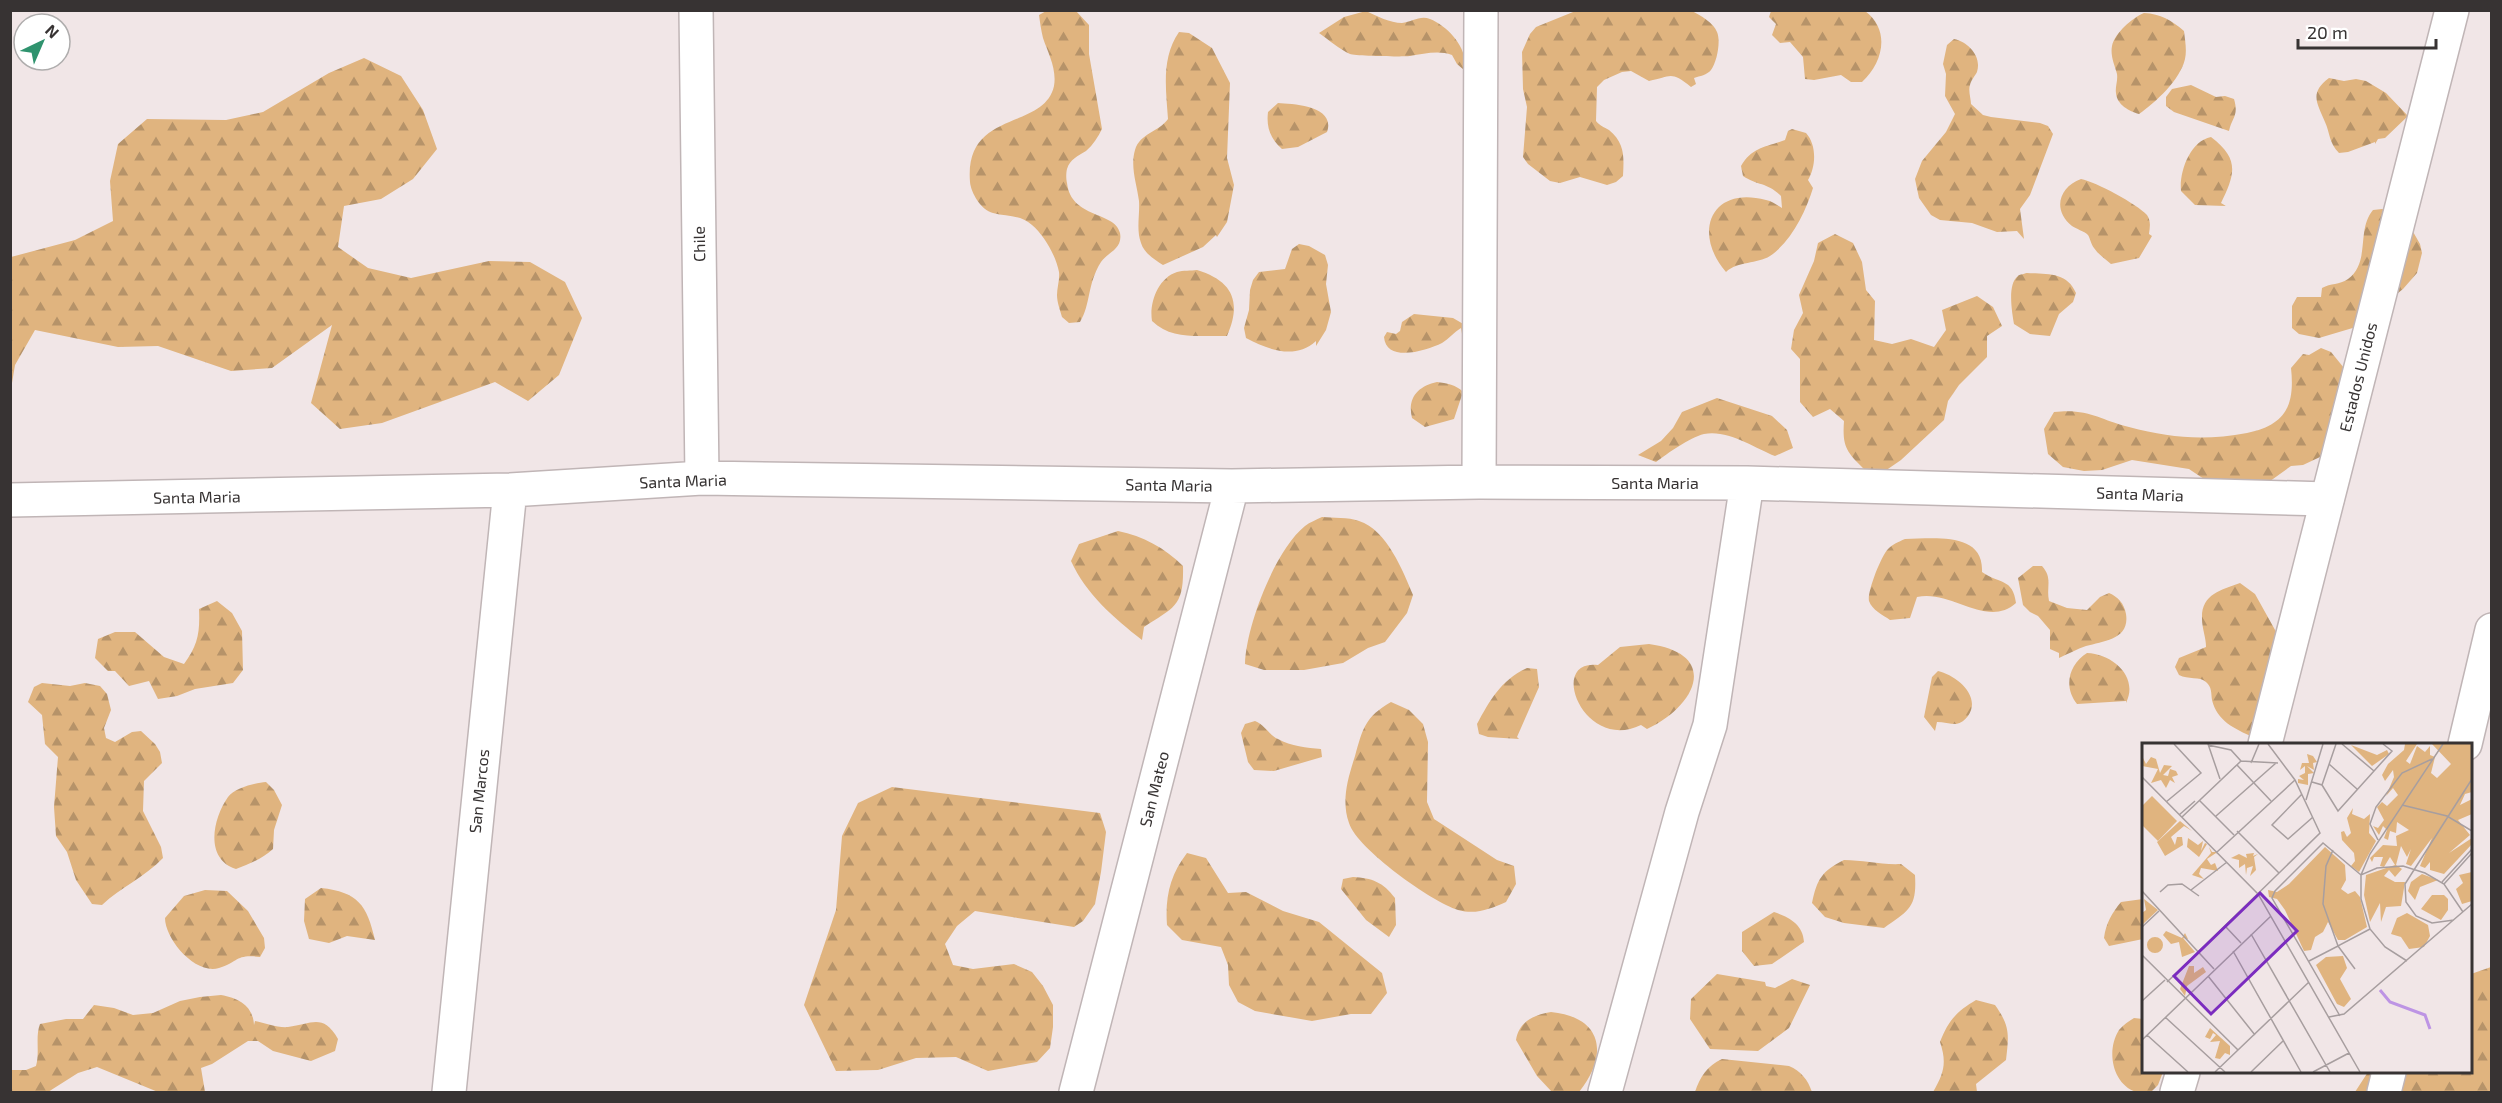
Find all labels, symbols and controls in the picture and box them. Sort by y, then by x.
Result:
north arrow [12,12,72,72]
scale bar [2298,12,2436,50]
text: N [42,20,64,42]
text: 20 m [2307,21,2348,43]
street label: Chile [689,226,708,262]
street label: Estados Unidos [2335,320,2380,434]
street label: Santa Maria [639,469,727,492]
street label: Santa Maria [1611,473,1699,492]
street label: Santa Maria [1125,474,1213,495]
street label: Santa Maria [2096,482,2184,505]
street label: Santa Maria [153,486,241,507]
inset map [2142,743,2472,1073]
street label: San Marcos [465,748,492,834]
street label: San Mateo [1135,749,1172,829]

